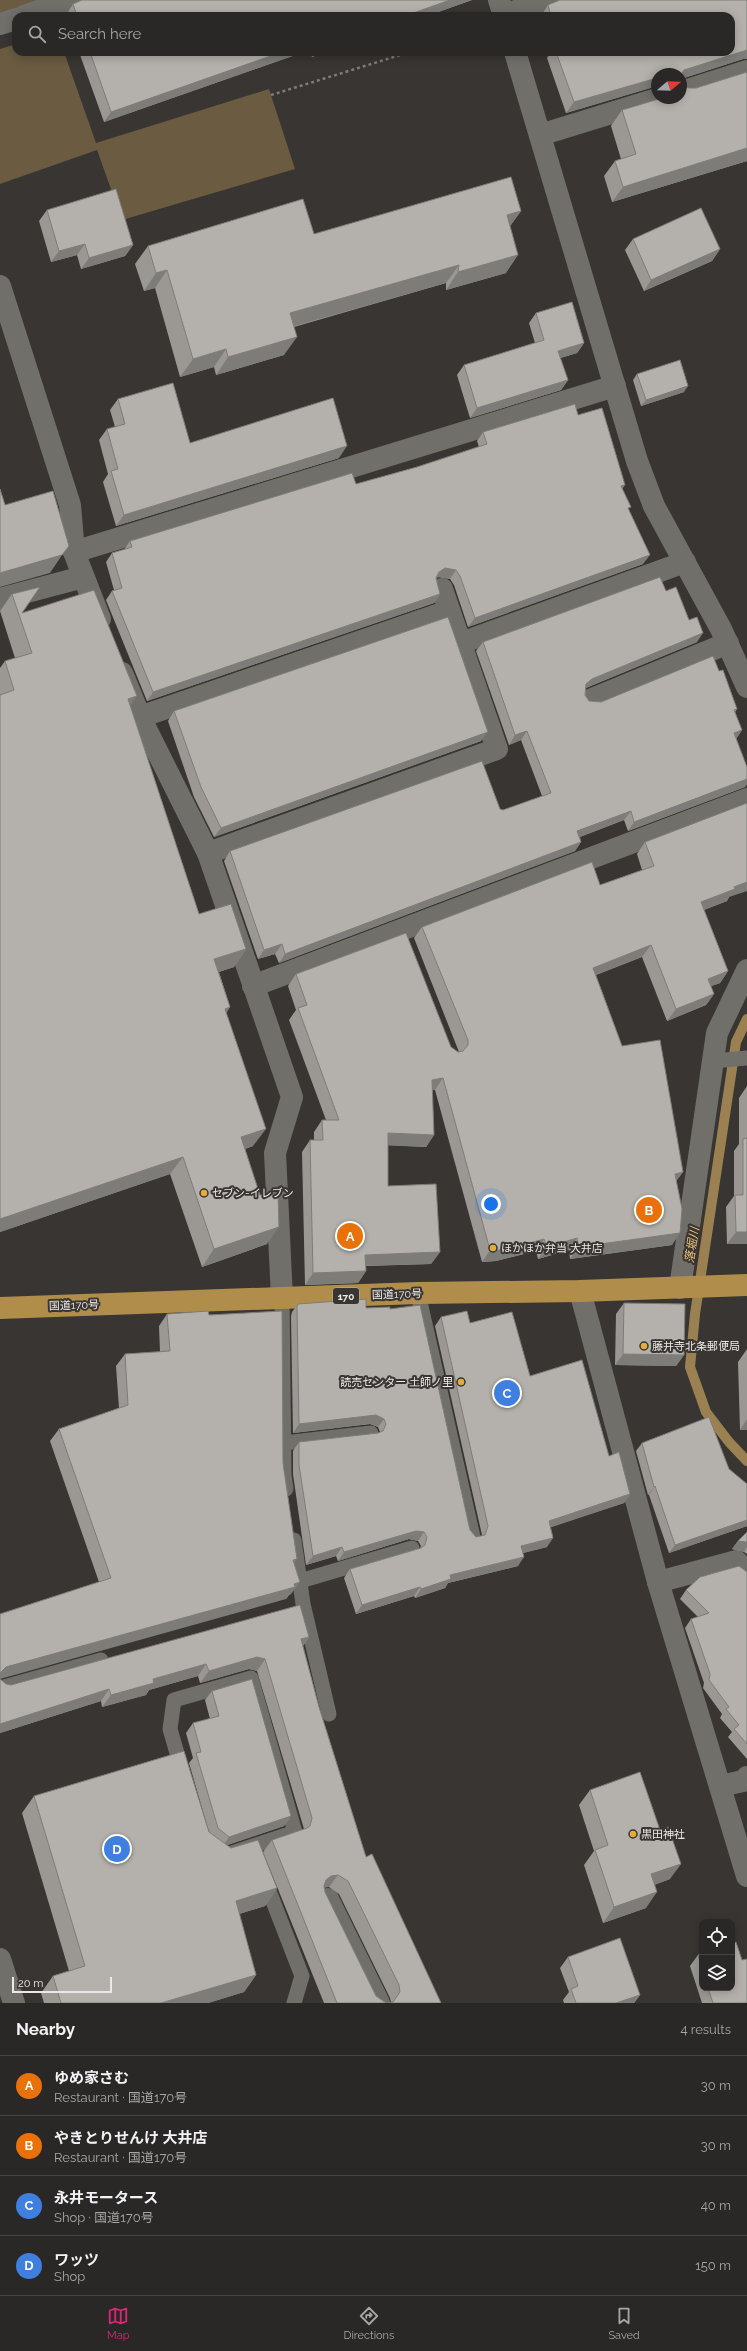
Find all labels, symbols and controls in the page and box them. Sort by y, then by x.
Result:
search box [12,12,735,56]
icon: search [26,23,48,45]
text: Search here [58,25,141,43]
north arrow [651,68,687,104]
place label: セブン-イレブン [212,1187,294,1200]
marker: セブン-イレブン [199,1188,209,1198]
your location [481,1194,501,1214]
pin: B [636,1195,662,1225]
pin: A [337,1221,363,1251]
water label: 落堀川 [682,1224,702,1264]
place label: ほかほか弁当 大井店 [501,1242,603,1255]
marker: ほかほか弁当 大井店 [488,1243,498,1253]
street label: 国道170号 [372,1287,422,1302]
road number: 170 [333,1288,359,1304]
street label: 国道170号 [49,1298,99,1313]
place label: 藤井寺北条郵便局 [652,1340,740,1353]
marker: 藤井寺北条郵便局 [639,1341,649,1351]
place label: 読売センター 土師ノ里 [340,1376,453,1389]
marker: 読売センター 土師ノ里 [456,1377,466,1387]
pin: C [494,1378,520,1408]
place label: 黒田神社 [641,1828,685,1841]
marker: 黒田神社 [628,1829,638,1839]
pin: D [104,1834,130,1864]
map controls [699,1919,735,1991]
button: locate [699,1919,735,1955]
button: layers [699,1955,735,1991]
scale bar [12,1975,112,1994]
text: 20 m [18,1977,43,1990]
text: Nearby [16,2019,75,2039]
text: 4 results [680,2022,731,2037]
text: ゆめ家さむ [54,2069,129,2087]
text: A [25,2078,33,2093]
text: 30 m [701,2078,731,2093]
text: Restaurant · 国道170号 [54,2090,187,2105]
text: やきとりせんけ 大井店 [54,2129,208,2147]
text: B [25,2138,33,2153]
text: 30 m [701,2138,731,2153]
text: Restaurant · 国道170号 [54,2150,187,2165]
text: 永井モータース [54,2189,158,2207]
text: C [25,2198,33,2213]
text: 40 m [701,2198,731,2213]
text: Shop · 国道170号 [54,2210,154,2225]
text: ワッツ [54,2251,99,2269]
text: D [24,2258,34,2273]
text: 150 m [695,2258,731,2273]
text: Shop [54,2269,85,2284]
tab: Map [107,2305,129,2342]
tab: Directions [344,2305,394,2342]
tab: Saved [608,2305,640,2342]

